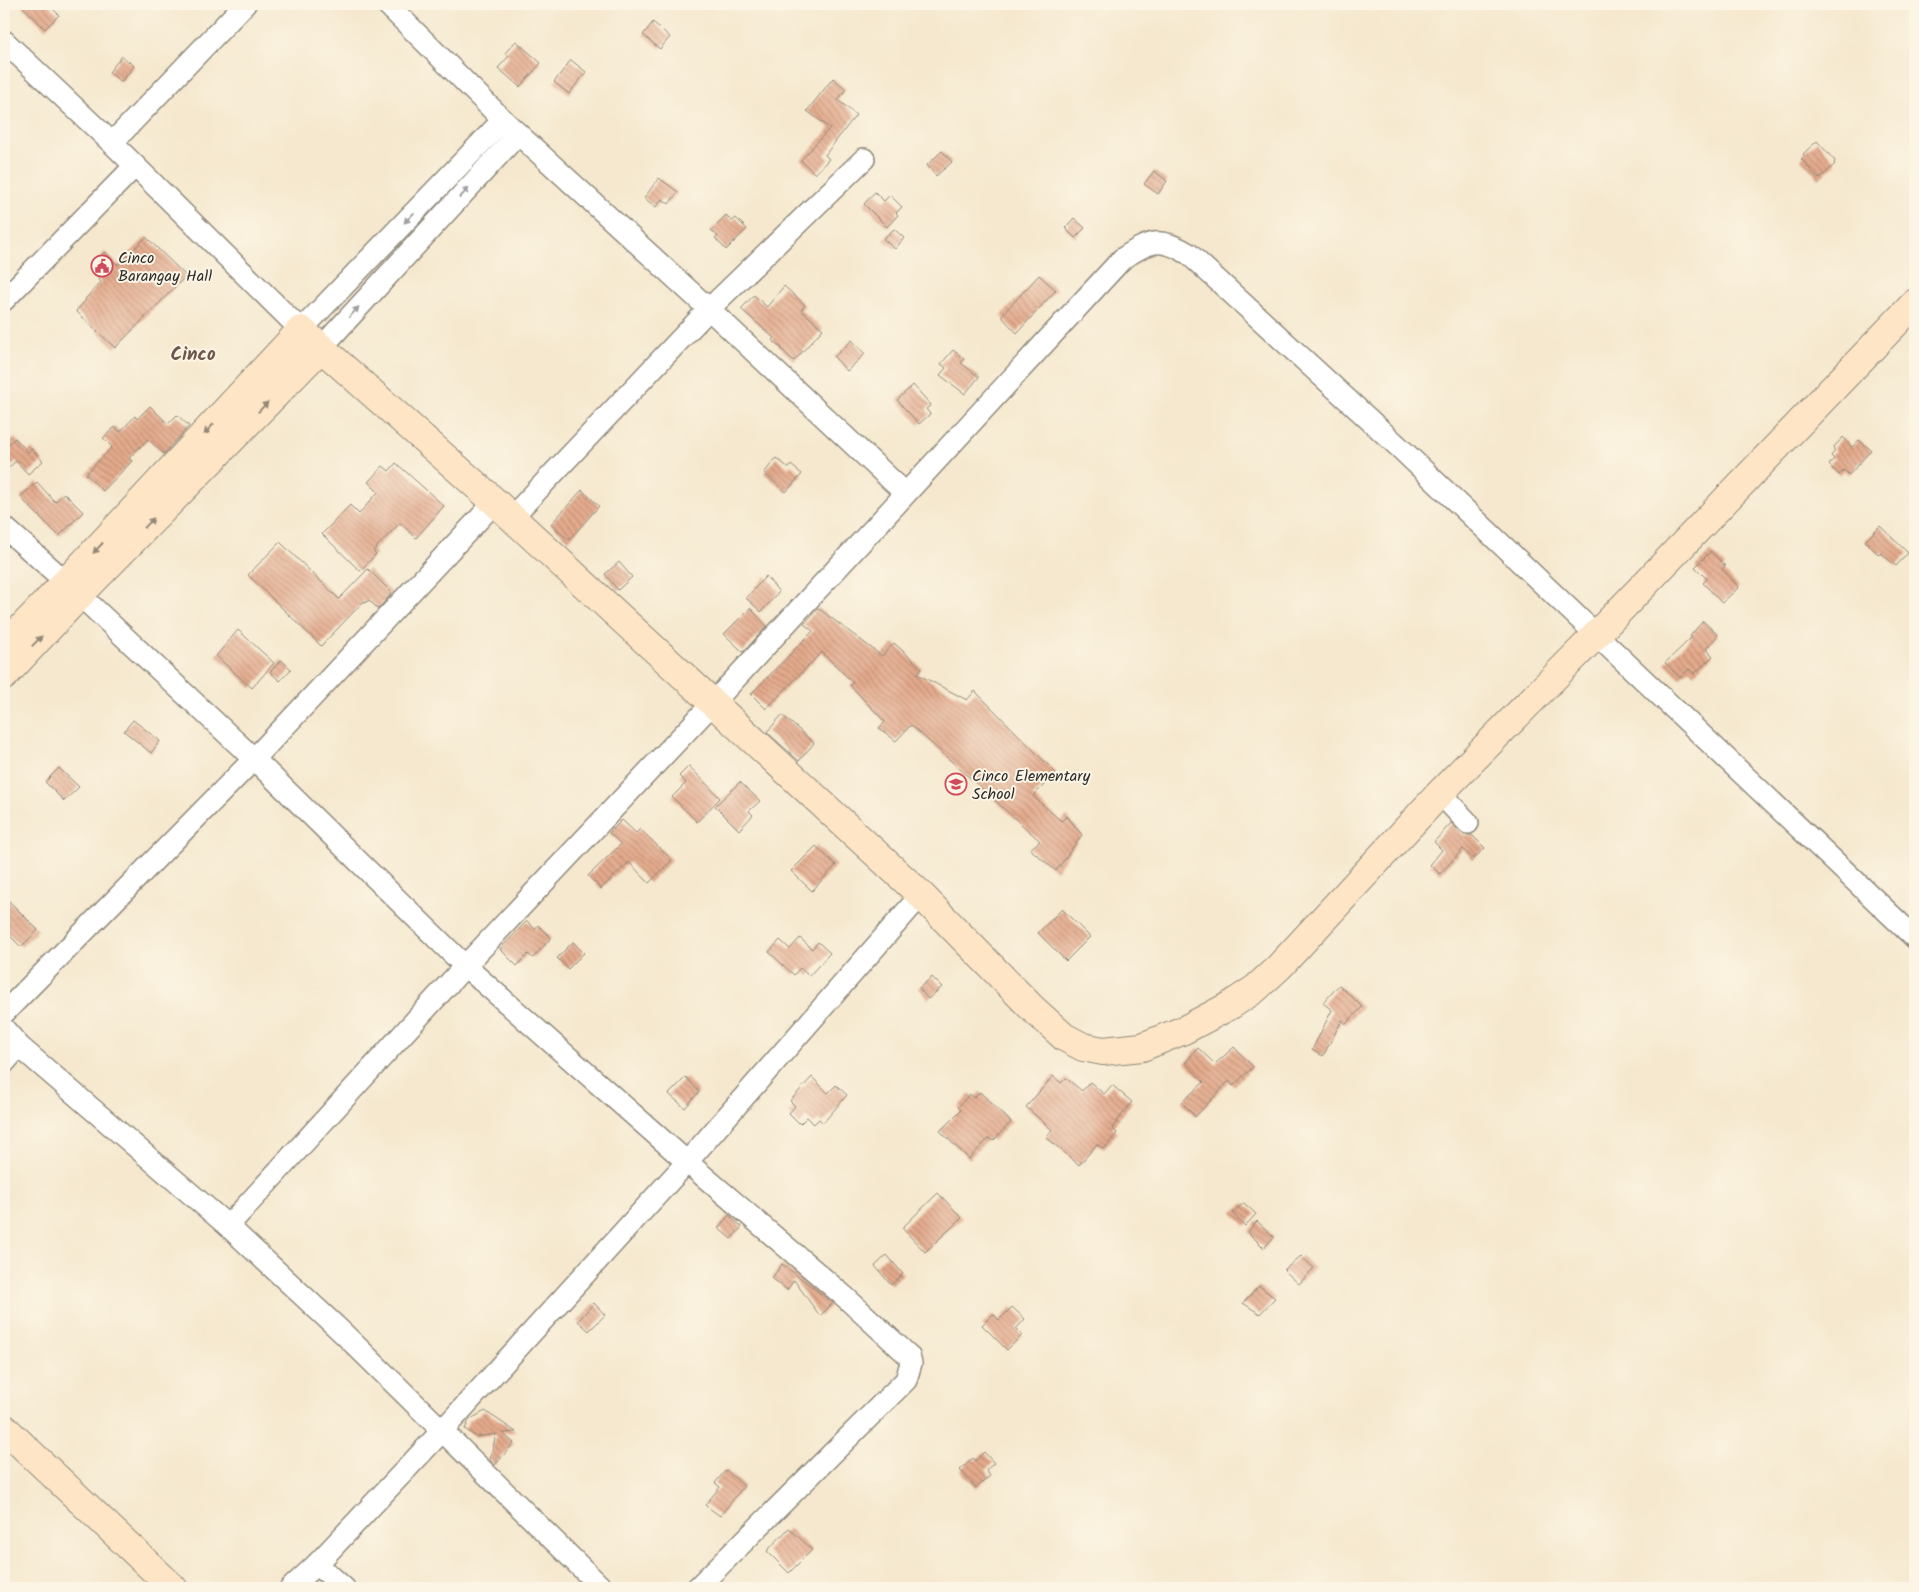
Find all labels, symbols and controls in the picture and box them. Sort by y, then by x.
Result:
one-way arrow [458,187,470,199]
one-way arrow [403,212,415,224]
place label: Cinco Barangay Hall [118,246,212,289]
public building icon: Cinco Barangay Hall [90,254,114,278]
one-way arrow [348,307,360,319]
district label: Cinco [170,340,216,370]
one-way arrow [257,401,269,413]
one-way arrow [203,423,214,436]
one-way arrow [143,518,155,530]
one-way arrow [92,542,104,554]
one-way arrow [31,635,43,647]
place label: Cinco Elementary School [972,764,1091,807]
school or university icon: Cinco Elementary School [944,772,968,796]

